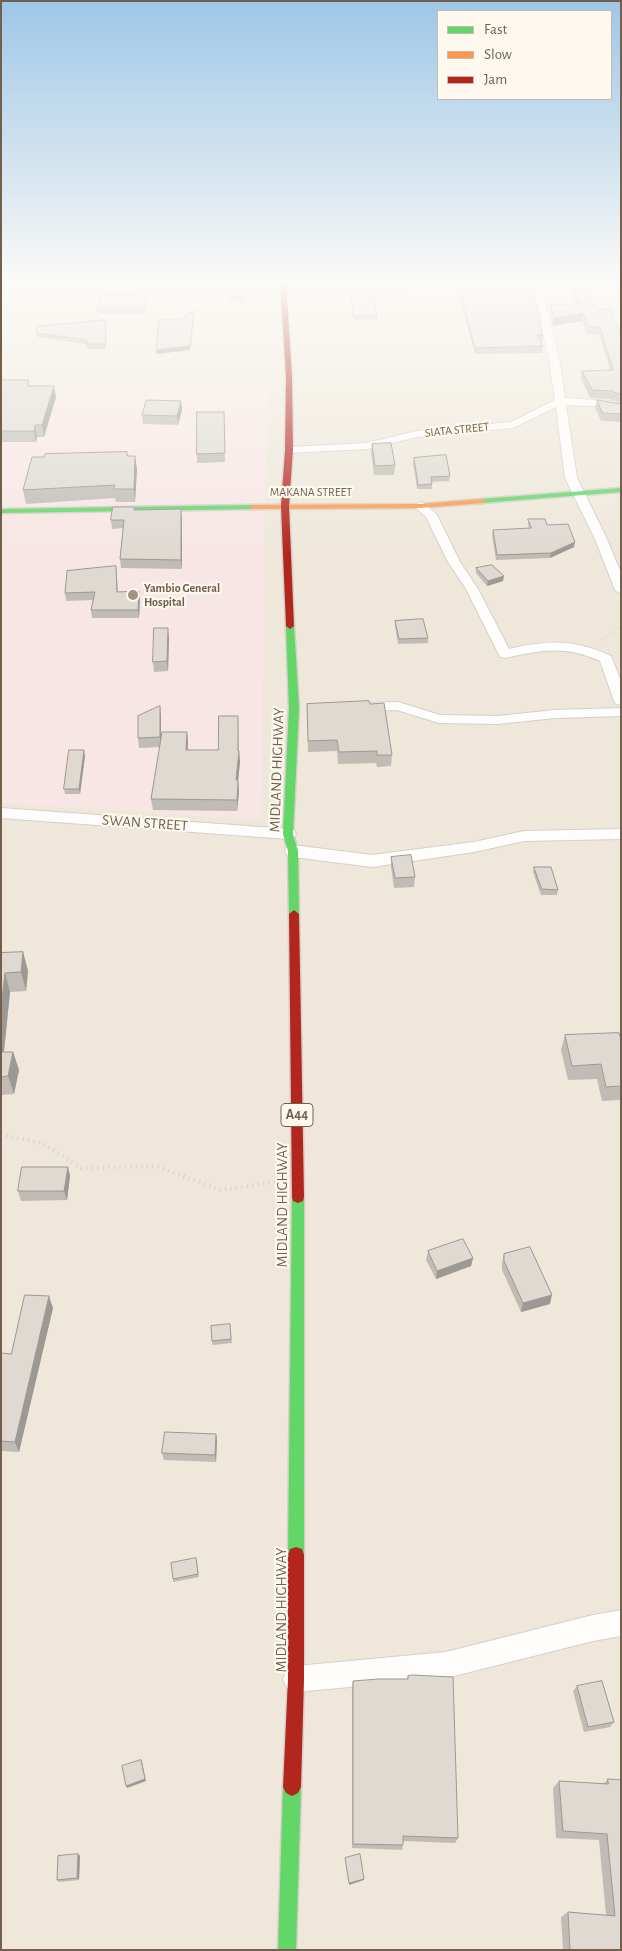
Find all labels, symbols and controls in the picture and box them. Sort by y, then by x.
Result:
legend [437,10,612,100]
text: Fast [484,22,507,37]
text: Slow [484,47,512,62]
text: Jam [484,72,507,87]
street label: SIATA STREET [424,419,490,441]
street label: MAKANA STREET [270,485,352,499]
place label: Yambio General Hospital [144,581,220,609]
marker: Yambio General Hospital [126,588,140,602]
street label: MIDLAND HIGHWAY [266,707,288,833]
street label: SWAN STREET [102,811,188,835]
road number: A44 [281,1104,313,1126]
street label: MIDLAND HIGHWAY [273,1143,291,1267]
street label: MIDLAND HIGHWAY [272,1548,290,1672]

